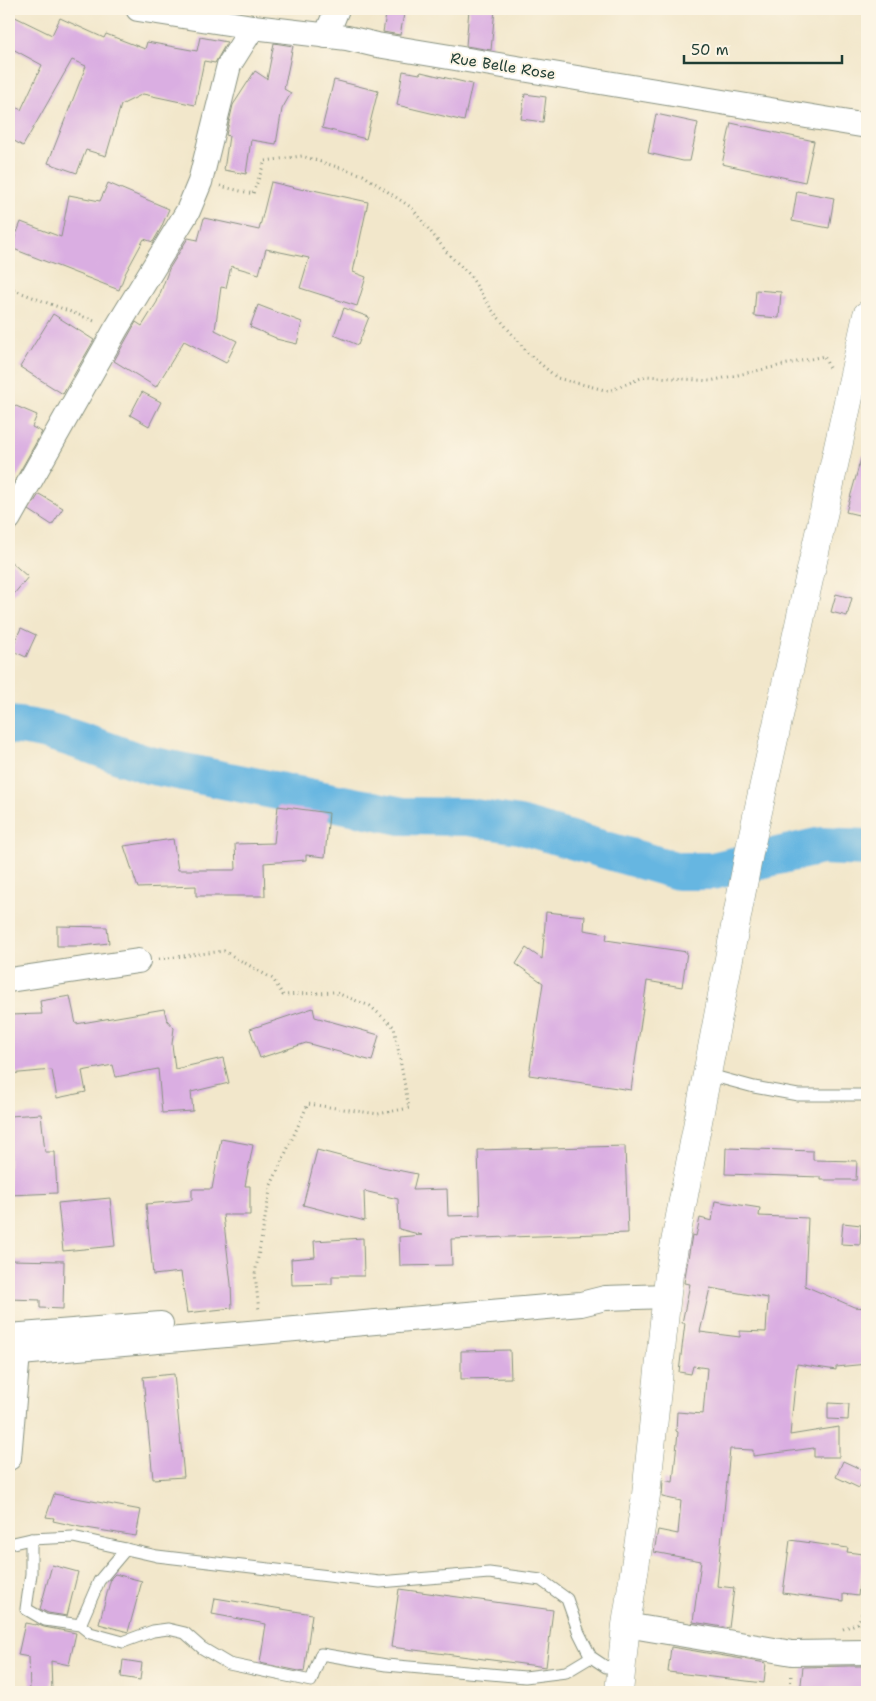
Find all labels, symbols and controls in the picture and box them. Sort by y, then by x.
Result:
scale bar [684,32,841,64]
text: 50 m [691,40,729,60]
street label: Rue Belle Rose [449,48,557,84]

